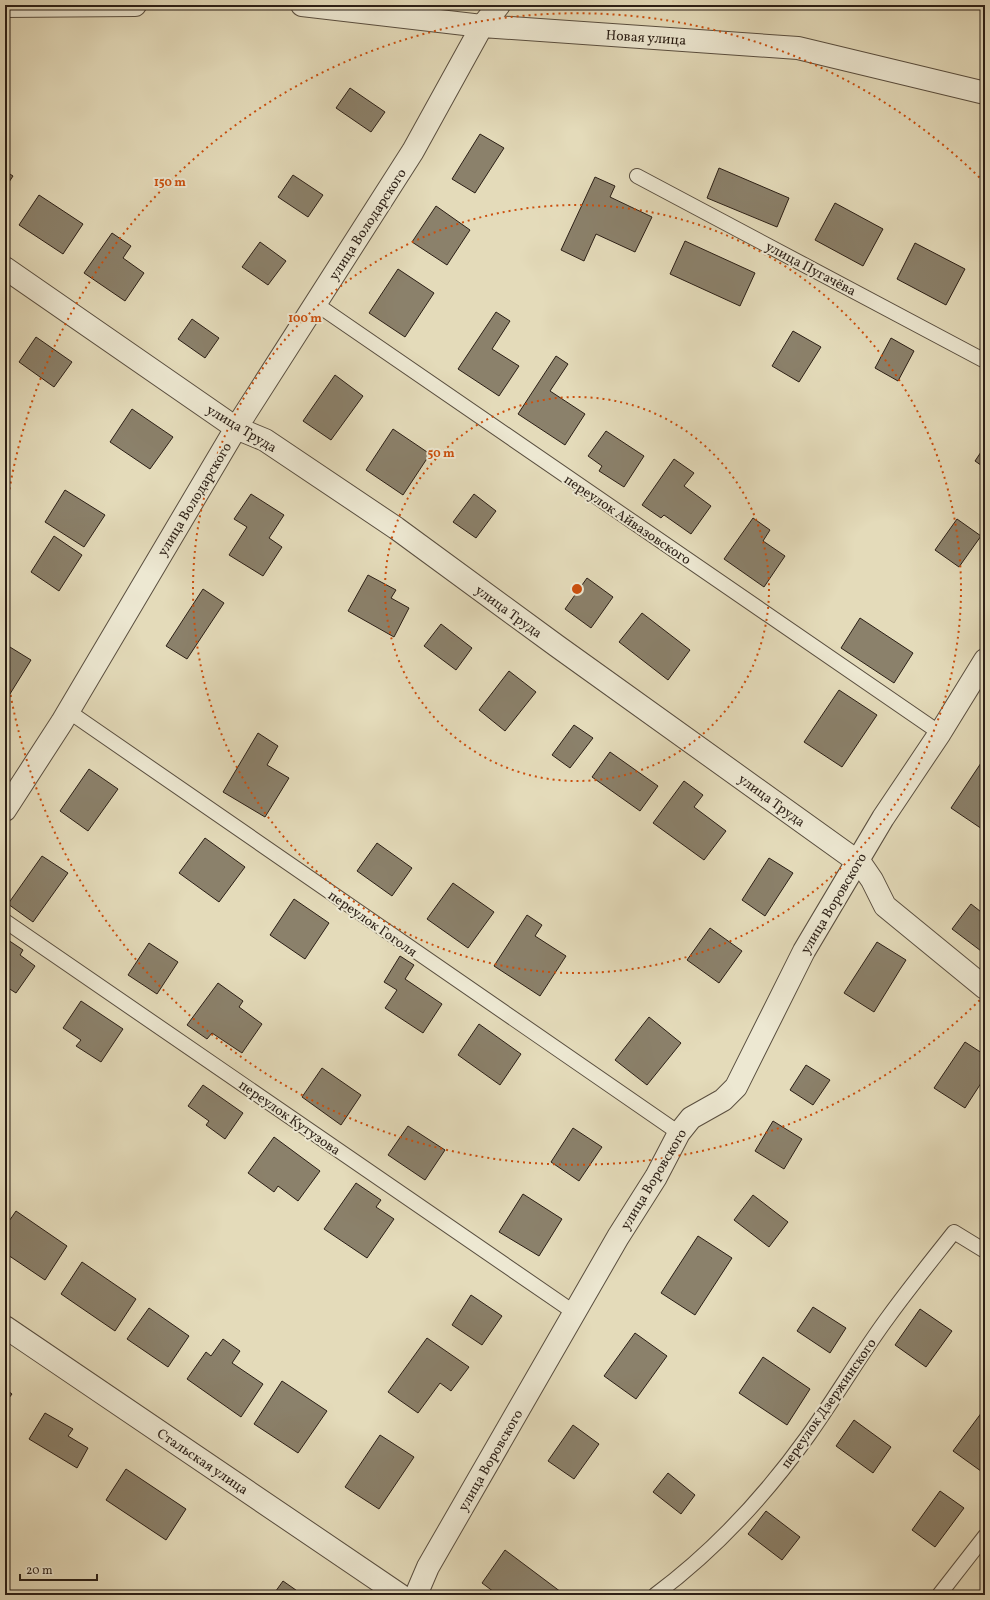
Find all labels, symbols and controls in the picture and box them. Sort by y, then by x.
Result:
street label: Новая улица [605,26,687,51]
street label: улица Володарского [325,165,412,284]
text: 150 m [154,175,186,191]
street label: улица Пугачёва [762,237,859,301]
text: 100 m [288,311,322,327]
street label: улица Труда [203,401,280,458]
street label: улица Володарского [154,439,237,560]
text: 50 m [427,446,455,462]
street label: переулок Айвазовского [560,471,694,570]
street label: улица Труда [471,581,546,643]
centre of rings [570,582,584,596]
street label: улица Труда [734,770,809,832]
street label: улица Воровского [797,850,872,958]
street label: переулок Гоголя [324,886,420,962]
street label: переулок Кутузова [234,1076,344,1160]
street label: улица Воровского [617,1126,692,1234]
street label: переулок Дзержинского [777,1335,881,1473]
street label: улица Воровского [454,1406,528,1515]
street label: Стальская улица [153,1425,252,1500]
scale bar [20,1556,97,1582]
text: 20 m [26,1563,53,1579]

